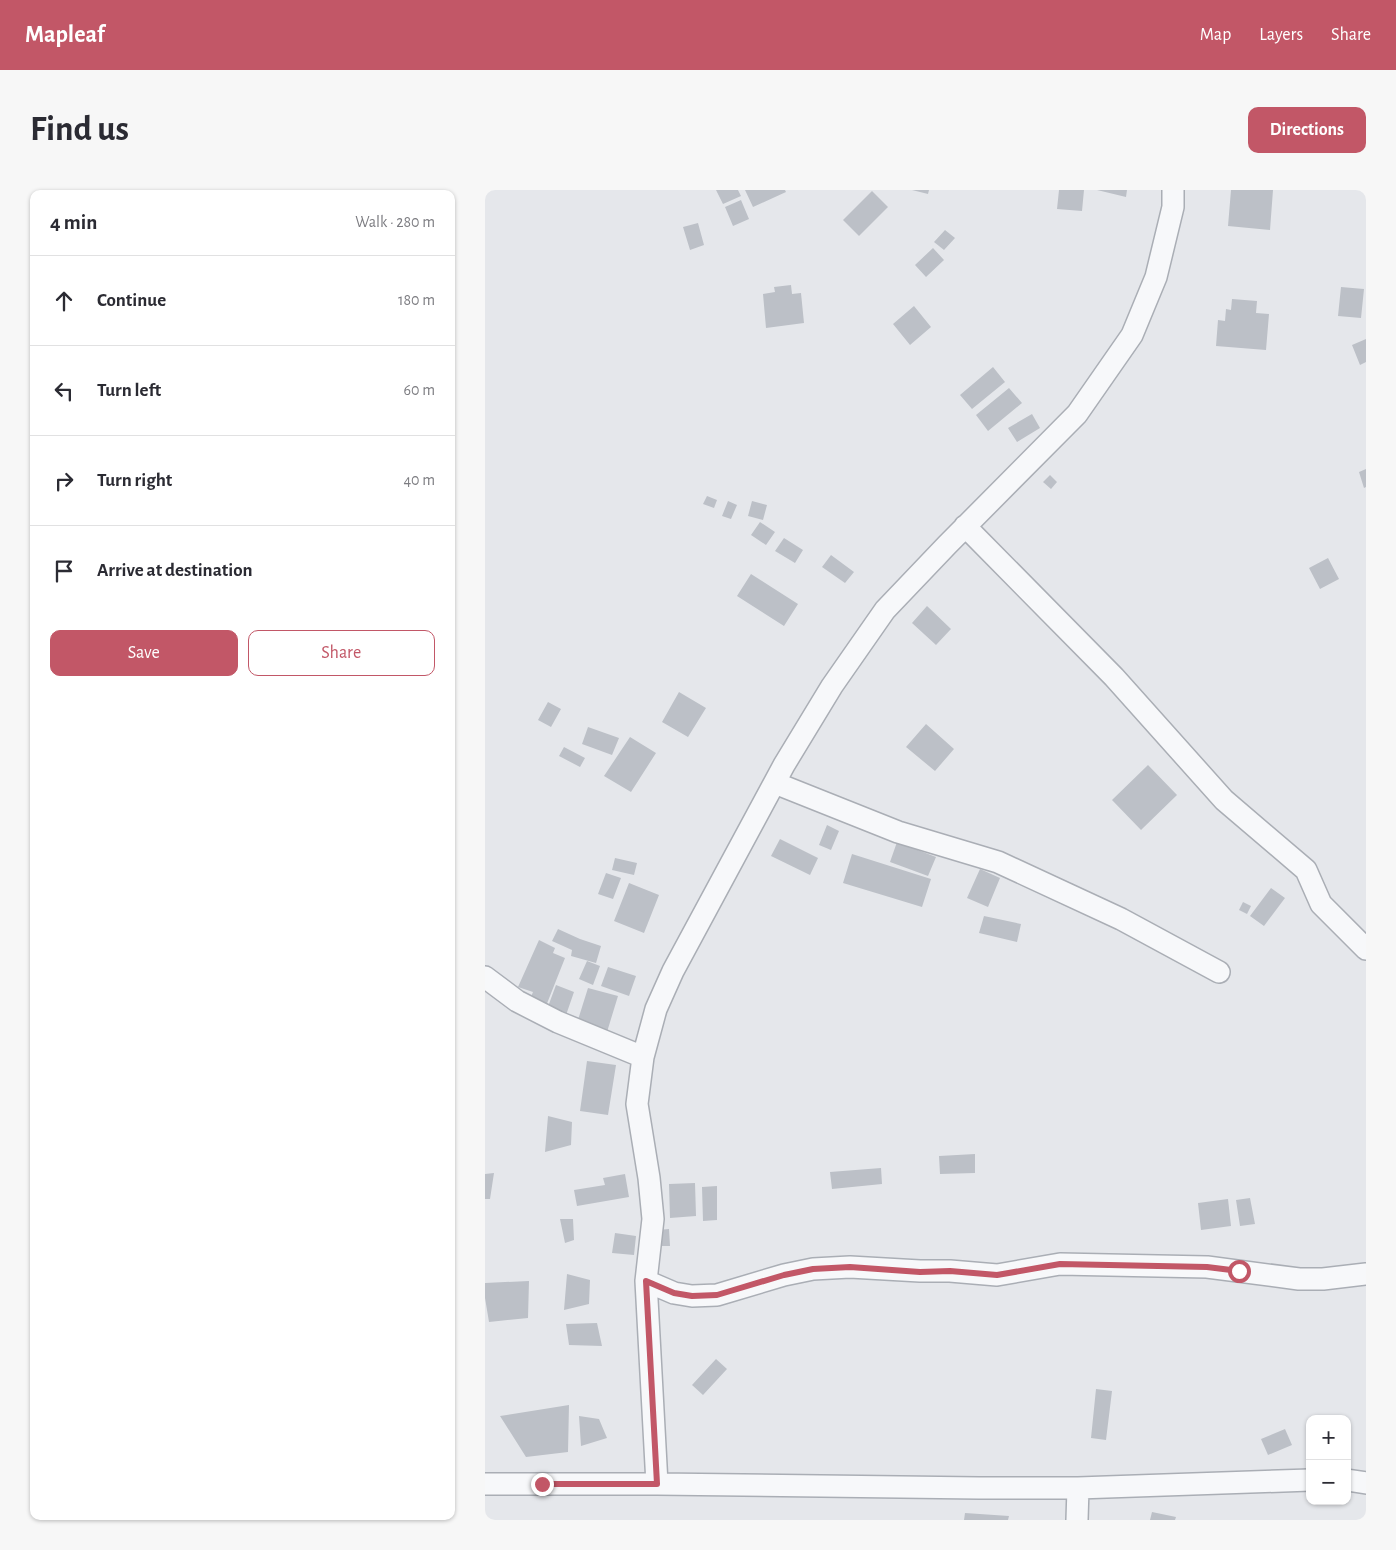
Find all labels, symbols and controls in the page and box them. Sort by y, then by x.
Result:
text: Mapleaf [25,23,105,47]
text: Map [1200,26,1231,44]
text: Layers [1259,26,1303,44]
text: Share [1331,26,1371,44]
button: Directions [1248,107,1366,153]
text: Find us [30,112,129,147]
text: 4 min [50,212,97,233]
text: Walk · 280 m [355,214,435,230]
icon: ahead [50,287,78,315]
text: Continue [97,291,166,310]
text: 180 m [398,292,435,308]
icon: left [50,377,78,405]
text: Turn left [97,381,161,400]
text: 60 m [404,382,435,398]
icon: right [50,467,78,495]
text: Turn right [97,471,172,490]
text: 40 m [403,472,435,488]
icon: arrive [50,557,78,585]
text: Arrive at destination [97,561,253,580]
button: Save [50,630,238,676]
button: Share [248,630,435,676]
route start [1228,1260,1251,1283]
map controls [1306,1415,1351,1505]
button: + [1306,1415,1351,1460]
button: − [1306,1460,1351,1505]
route end [531,1473,554,1496]

